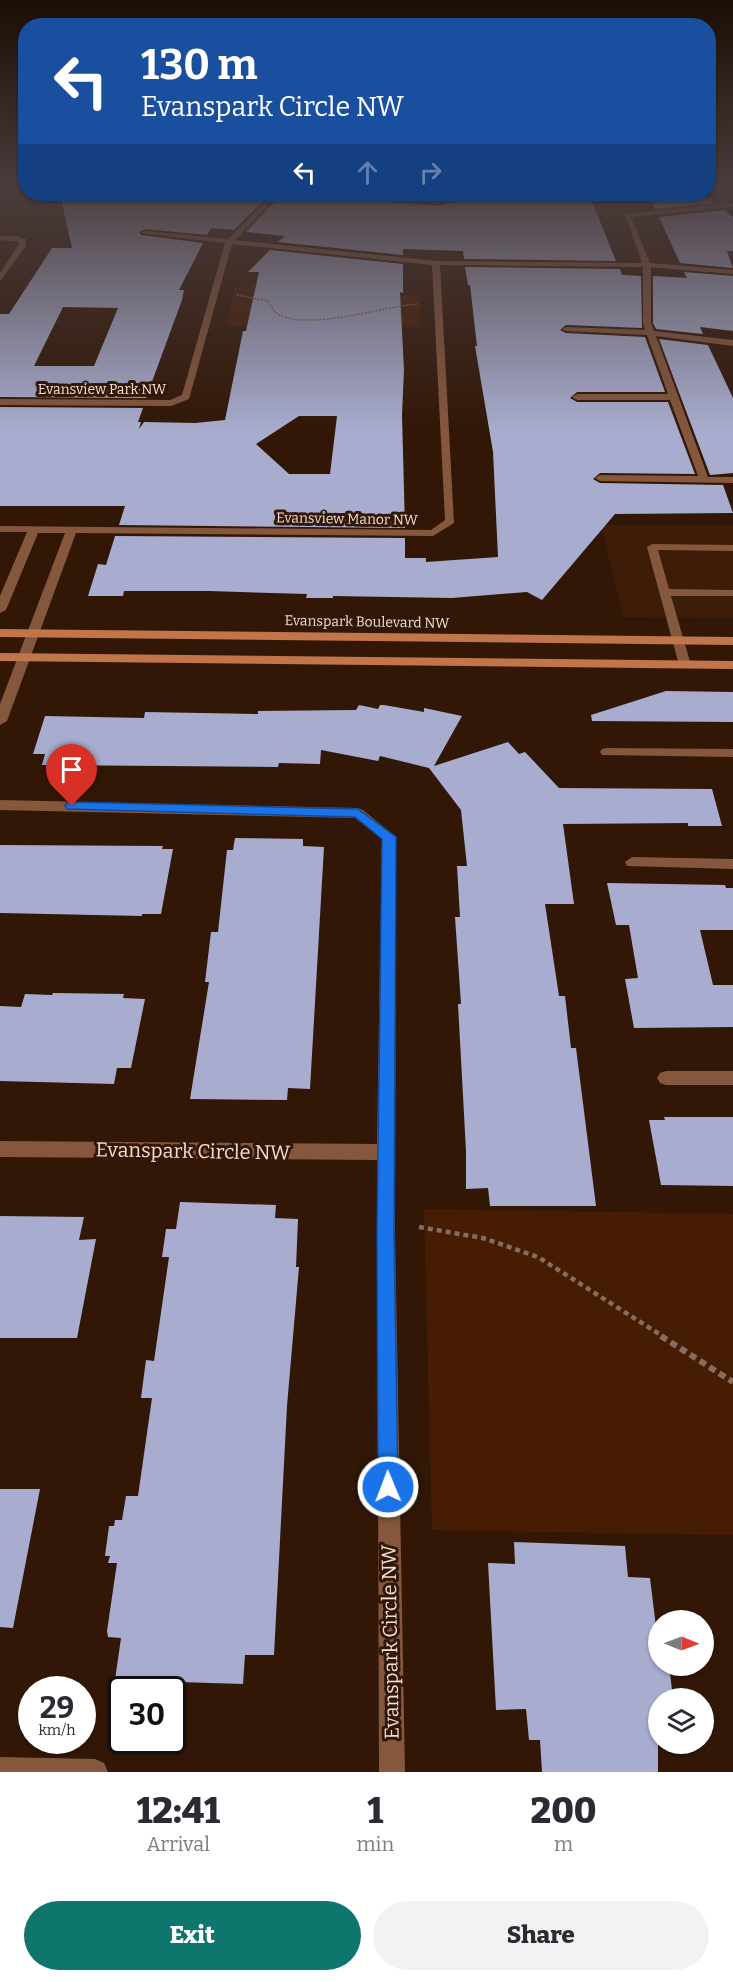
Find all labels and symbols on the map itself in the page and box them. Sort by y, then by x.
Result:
street label: Evansview Park NW [38,381,167,398]
street label: Evansview Manor NW [276,509,419,529]
street label: Evanspark Boulevard NW [284,612,450,632]
pin [46,744,97,806]
street label: Evanspark Circle NW [95,1137,291,1165]
position arrow [356,1455,420,1519]
street label: Evanspark Circle NW [376,1544,404,1740]
north arrow [648,1610,714,1676]
speed limit sign: 30 [108,1676,186,1754]

